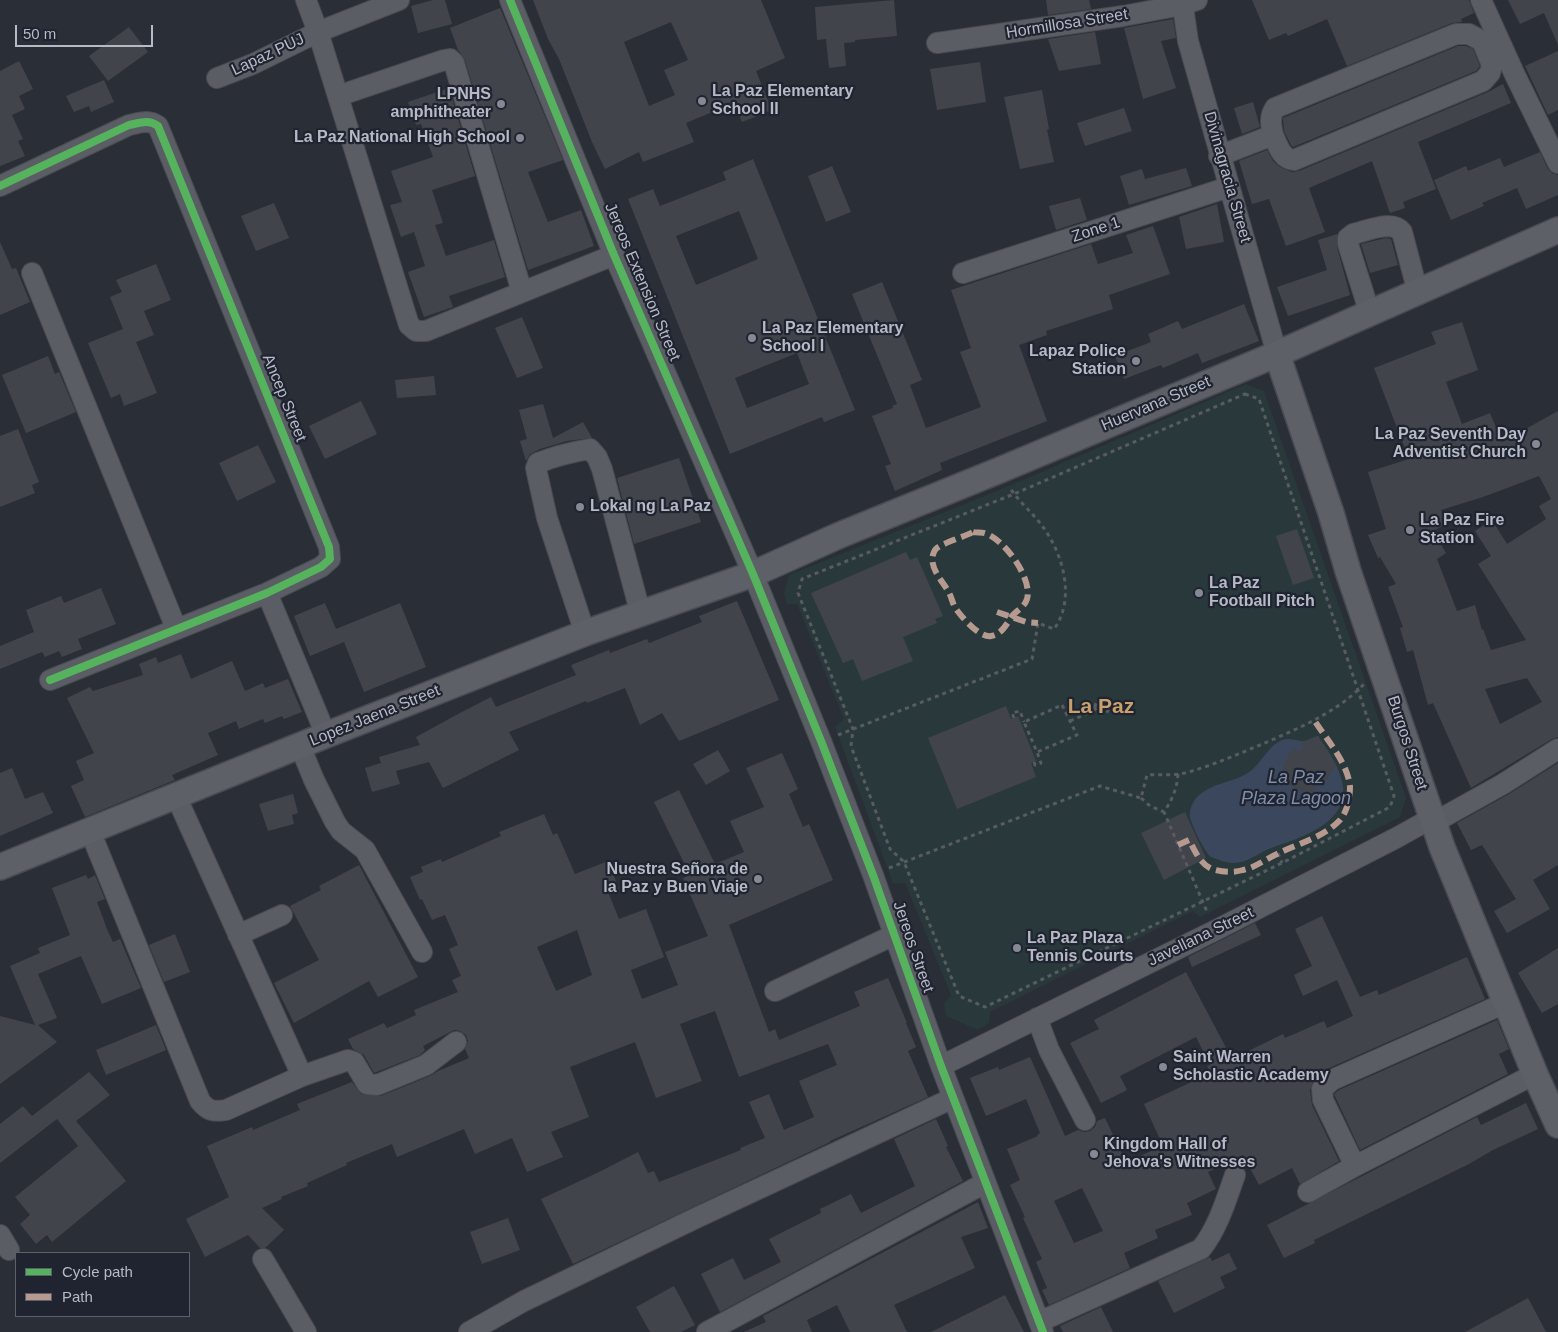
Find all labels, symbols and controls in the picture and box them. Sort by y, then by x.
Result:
street label: Hormillosa Street [1005,5,1129,43]
scale bar [18,15,155,47]
text: 50 m [23,25,56,42]
street label: Lapaz PUJ [228,30,308,80]
place label: La Paz Elementary School II [712,82,853,120]
place label: LPNHS amphitheater [391,85,491,123]
marker: La Paz Elementary School II [696,95,708,107]
marker: LPNHS amphitheater [495,98,507,110]
street label: Divinagracia Street [1199,109,1255,245]
place label: La Paz National High School [294,128,510,148]
marker: La Paz National High School [514,132,526,144]
street label: Jereos Extension Street [600,200,684,364]
street label: Zone 1 [1069,213,1123,247]
place label: La Paz Elementary School I [762,319,903,357]
marker: La Paz Elementary School I [746,332,758,344]
place label: Lapaz Police Station [1029,342,1126,380]
street label: Ancep Street [258,352,310,444]
marker: Lapaz Police Station [1130,355,1142,367]
street label: Huervana Street [1099,372,1213,436]
place label: La Paz Seventh Day Adventist Church [1375,425,1526,463]
marker: La Paz Seventh Day Adventist Church [1530,438,1542,450]
place label: Lokal ng La Paz [590,497,711,517]
marker: Lokal ng La Paz [574,501,586,513]
place label: La Paz Fire Station [1420,511,1504,549]
marker: La Paz Fire Station [1404,524,1416,536]
place label: La Paz Football Pitch [1209,574,1315,612]
marker: La Paz Football Pitch [1193,587,1205,599]
street label: Lopez Jaena Street [307,681,443,751]
district label: La Paz [1068,694,1134,720]
street label: Burgos Street [1383,694,1431,792]
water label: La Paz Plaza Lagoon [1241,767,1351,810]
place label: Nuestra Señora de la Paz y Buen Viaje [603,860,748,898]
marker: Nuestra Señora de la Paz y Buen Viaje [752,873,764,885]
street label: Jereos Street [888,899,938,995]
street label: Javellana Street [1145,903,1257,971]
place label: La Paz Plaza Tennis Courts [1027,929,1133,967]
marker: La Paz Plaza Tennis Courts [1011,942,1023,954]
place label: Saint Warren Scholastic Academy [1173,1048,1329,1086]
marker: Saint Warren Scholastic Academy [1157,1061,1169,1073]
place label: Kingdom Hall of Jehova's Witnesses [1104,1135,1255,1173]
marker: Kingdom Hall of Jehova's Witnesses [1088,1148,1100,1160]
legend [15,1252,190,1317]
text: Cycle path [62,1263,133,1280]
text: Path [62,1288,93,1305]

